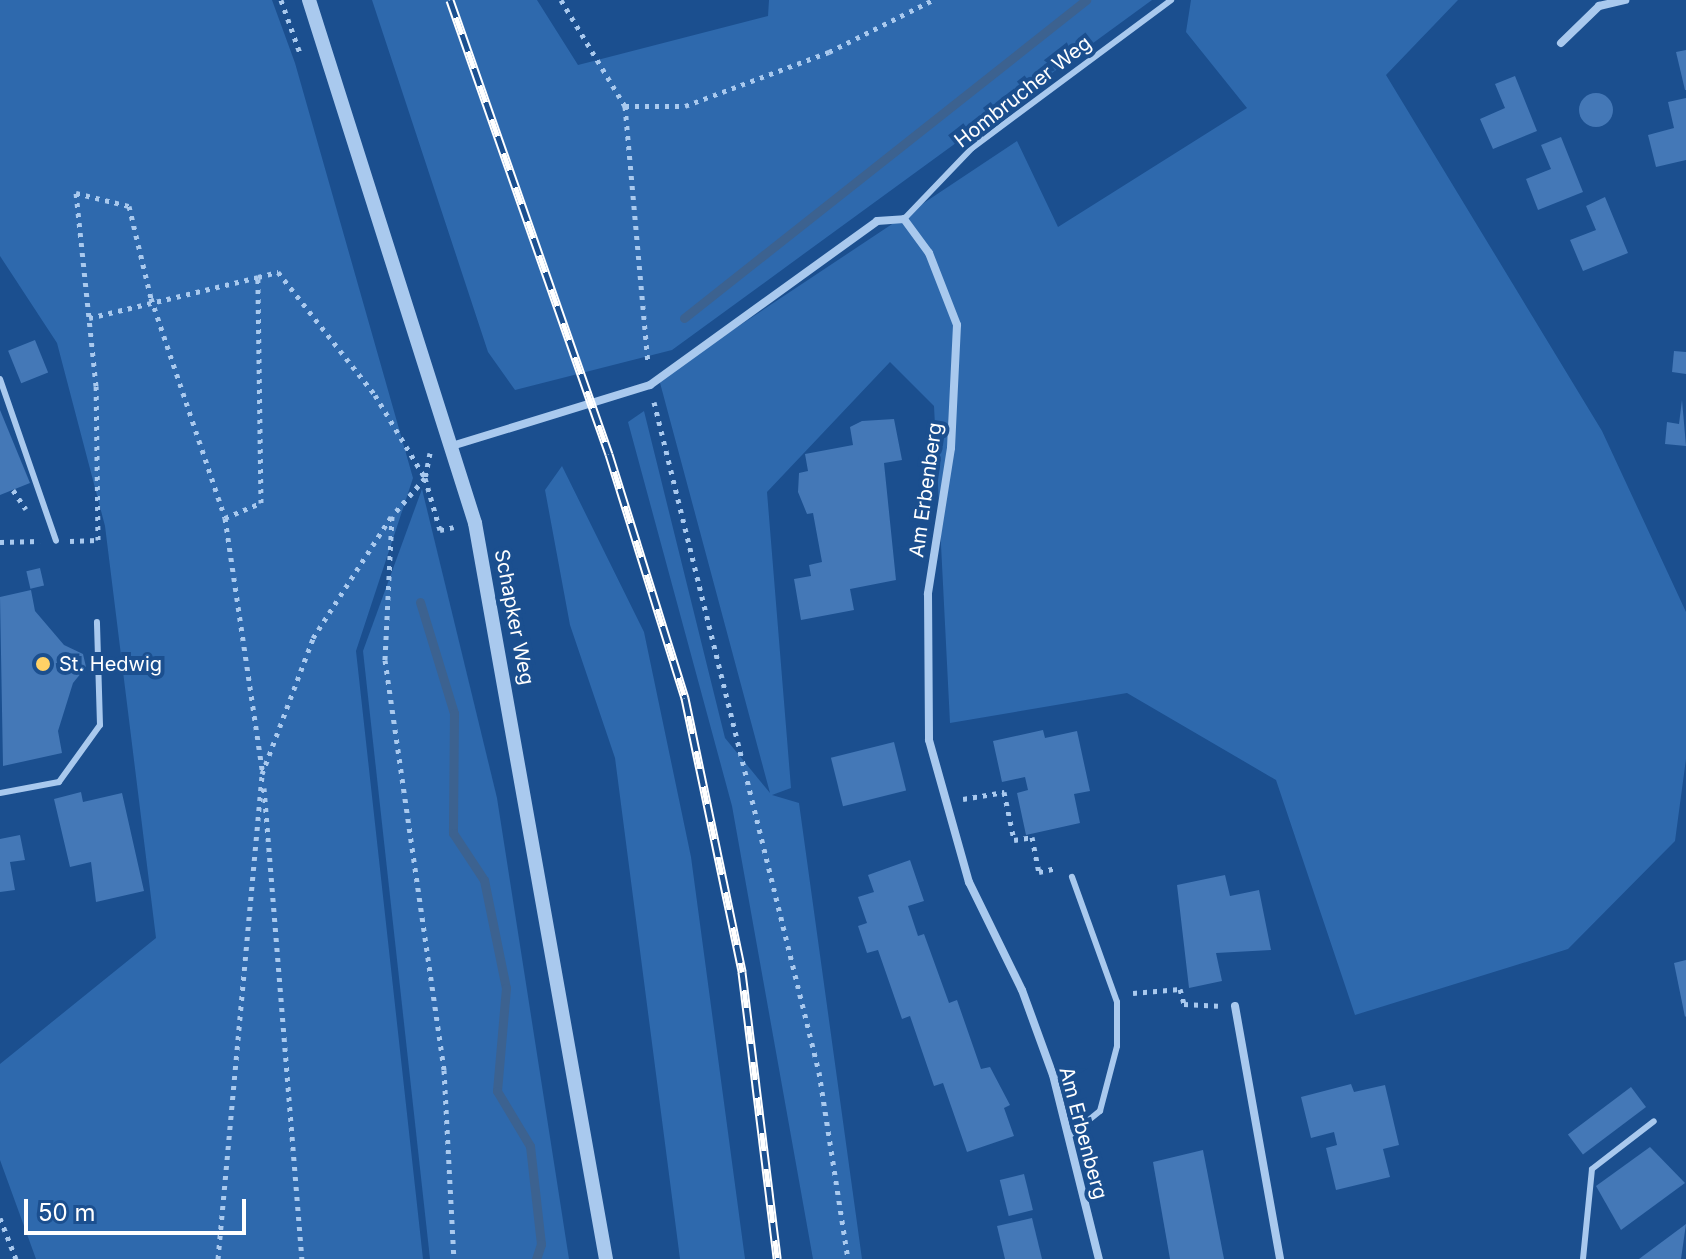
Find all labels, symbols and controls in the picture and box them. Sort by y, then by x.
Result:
street label: Hombrucher Weg [950,31,1096,153]
street label: Am Erbenberg [905,421,947,559]
street label: Schapker Weg [489,547,539,687]
place label: St. Hedwig [59,652,162,676]
marker: St. Hedwig [34,655,52,673]
street label: Am Erbenberg [1054,1064,1112,1202]
scale bar [28,1183,250,1233]
text: 50 m [38,1198,96,1227]

